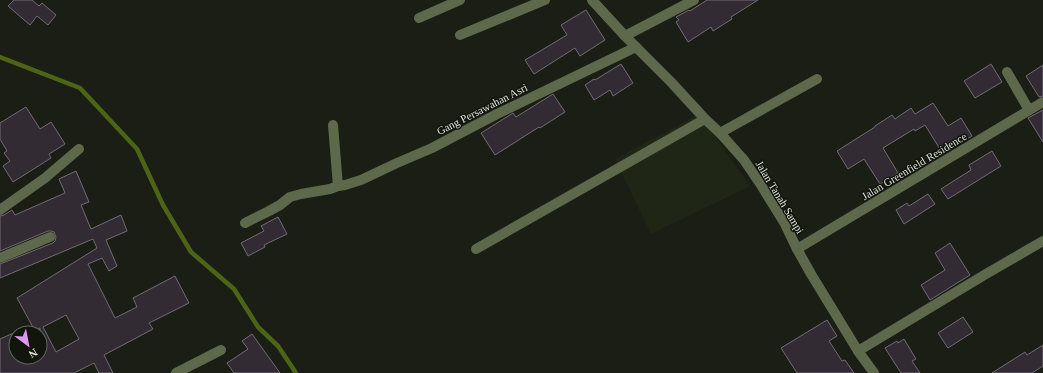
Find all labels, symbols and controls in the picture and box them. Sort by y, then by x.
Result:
street label: Gang Persawahan Asri [435,81,529,137]
street label: Jalan Greenfield Residence [859,130,969,202]
street label: Jalan Tanah Sampi [754,158,806,236]
north arrow [8,325,48,365]
text: N [27,346,40,361]

